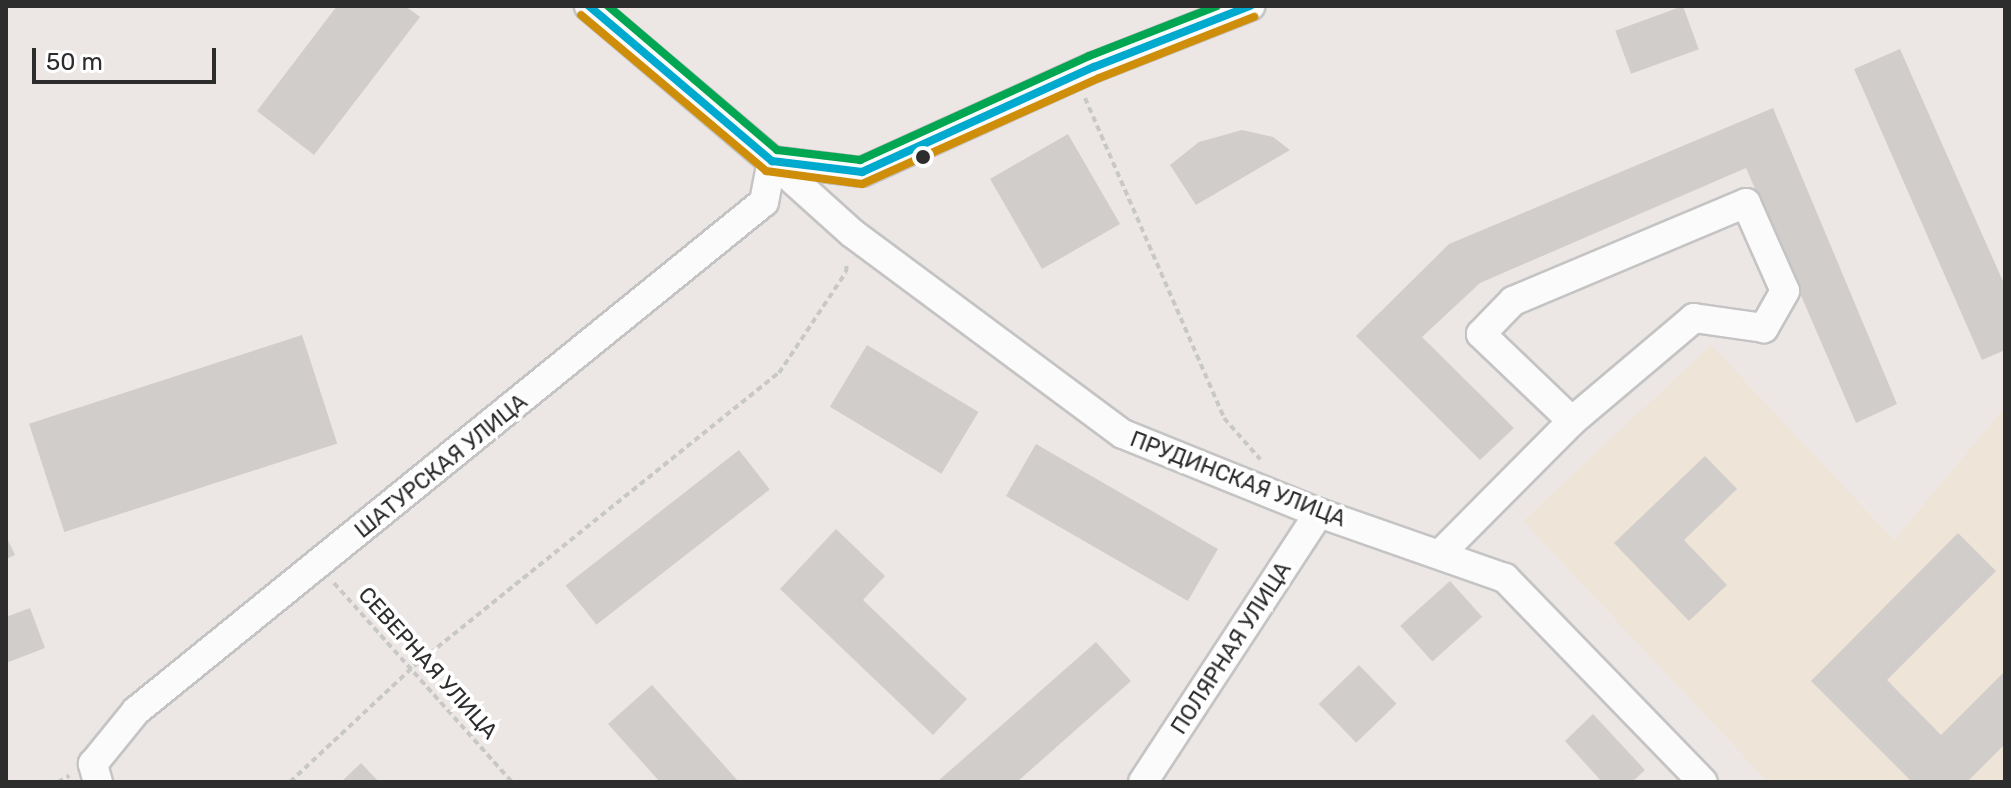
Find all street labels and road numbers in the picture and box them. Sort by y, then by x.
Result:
street label: ШАТУРСКАЯ УЛИЦА [350,388,532,544]
street label: ПРУДИНСКАЯ УЛИЦА [1126,426,1350,532]
street label: ПОЛЯРНАЯ УЛИЦА [1165,557,1297,739]
street label: СЕВЕРНАЯ УЛИЦА [353,582,503,744]

